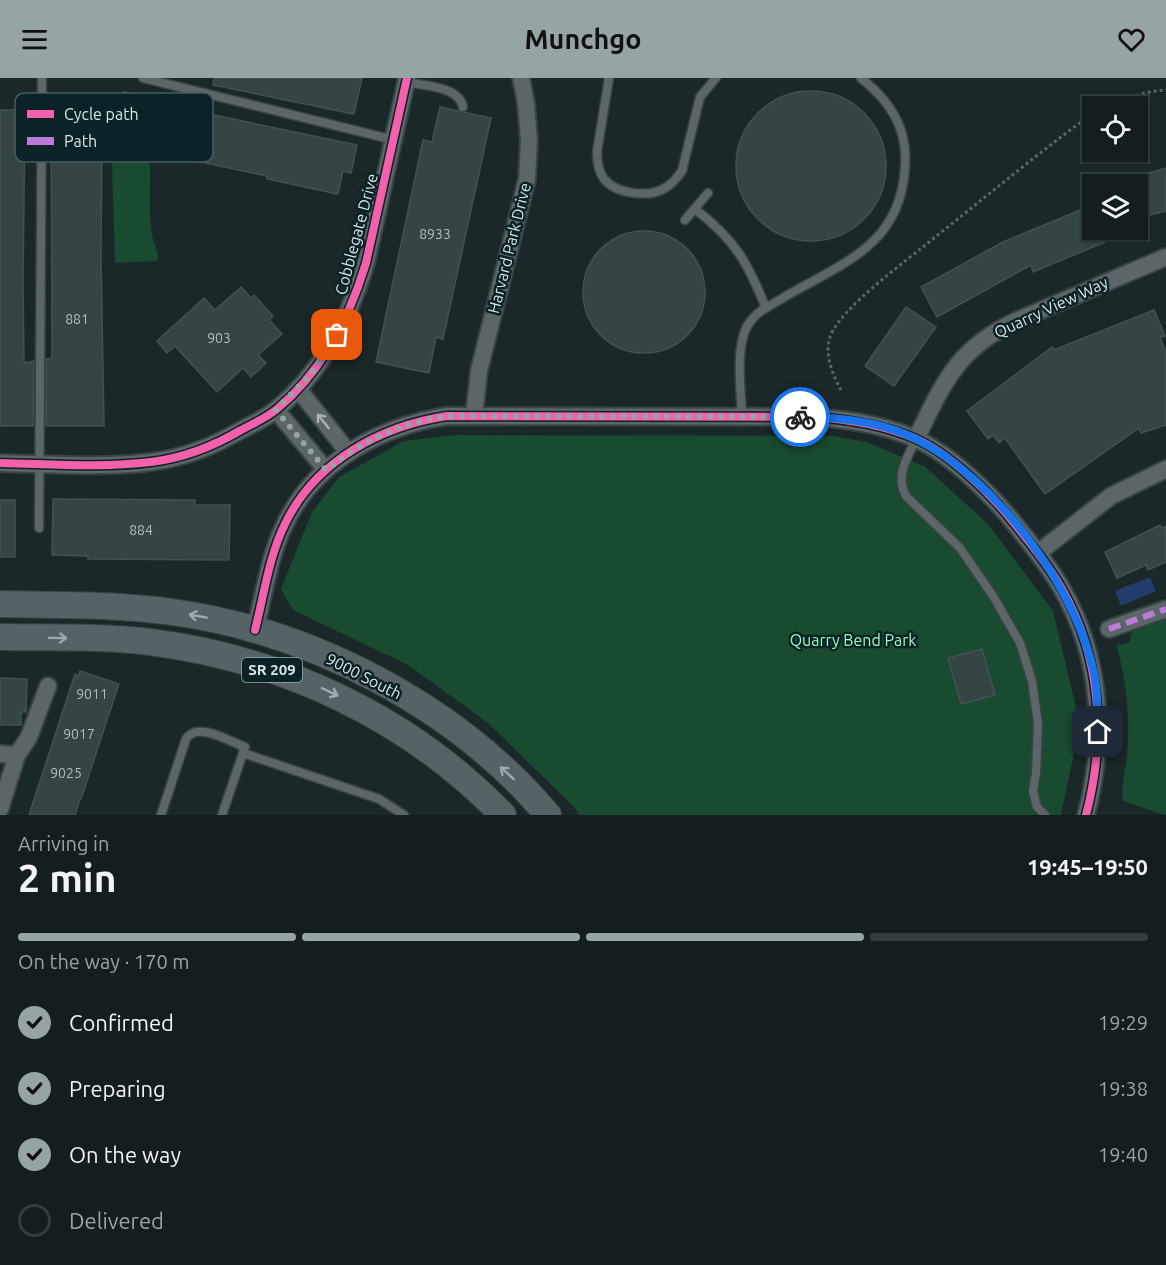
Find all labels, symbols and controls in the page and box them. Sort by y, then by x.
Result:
icon: menu [18,23,51,56]
icon: heart [1115,23,1148,56]
text: Munchgo [525,24,641,54]
legend [15,93,213,162]
map controls [1082,96,1148,240]
button: locate [1082,96,1148,162]
text: Cycle path [64,105,139,123]
text: Path [64,132,97,150]
street label: Cobblegate Drive [331,171,381,297]
button: layers [1082,174,1148,240]
street label: Harvard Park Drive [484,181,534,315]
house number: 8933 [419,226,451,242]
street label: Quarry View Way [991,273,1111,341]
pin [311,309,362,360]
house number: 881 [65,311,89,327]
icon: bag [320,318,353,351]
house number: 903 [207,330,231,346]
courier [770,387,830,447]
icon: bike [784,401,817,434]
one-way arrow [317,413,330,429]
house number: 884 [129,522,153,538]
one-way arrow [189,610,208,621]
park label: Quarry Bend Park [790,631,916,649]
one-way arrow [48,632,68,644]
street label: 9000 South [323,649,405,703]
road number: SR 209 [242,658,302,682]
house number: 9011 [76,686,108,702]
one-way arrow [320,687,338,699]
pin [1072,706,1123,757]
icon: home [1081,715,1114,748]
house number: 9017 [63,726,95,742]
house number: 9025 [50,765,82,781]
one-way arrow [500,766,515,780]
text: Arriving in [18,832,109,855]
text: 19:45–19:50 [1027,854,1148,879]
text: 2 min [18,856,117,899]
text: On the way · 170 m [18,950,190,973]
icon: check [18,1006,51,1039]
text: Confirmed [69,1010,174,1035]
text: 19:29 [1098,1011,1148,1034]
icon: check [18,1072,51,1105]
text: Preparing [69,1076,166,1101]
text: 19:38 [1098,1077,1148,1100]
icon: check [18,1138,51,1171]
text: On the way [69,1142,181,1167]
text: 19:40 [1098,1143,1148,1166]
text: Delivered [69,1208,164,1233]

